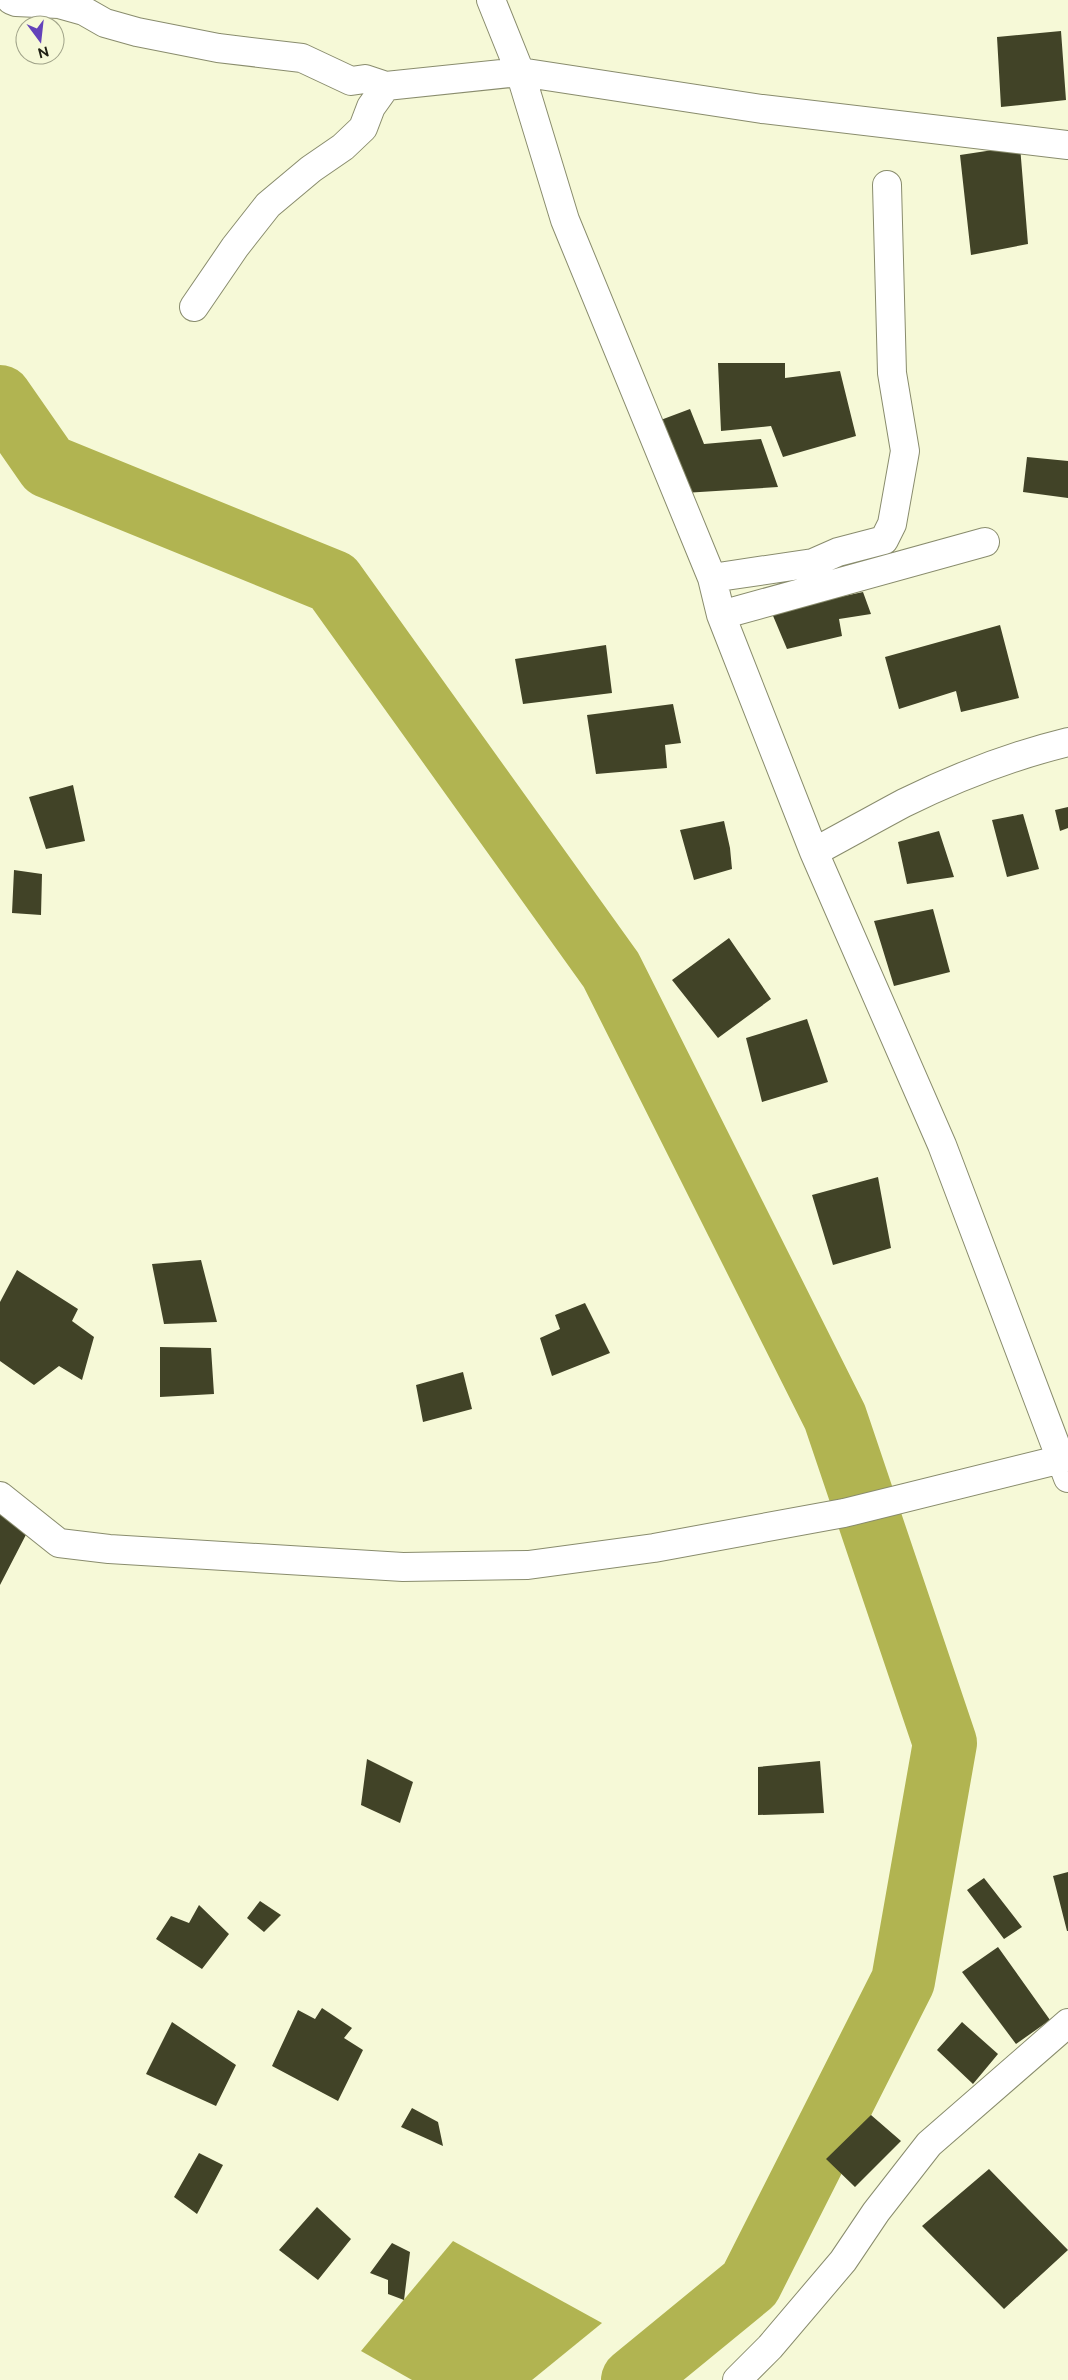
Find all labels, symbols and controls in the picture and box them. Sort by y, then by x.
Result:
north arrow [15,15,65,65]
text: N [36,43,51,62]

